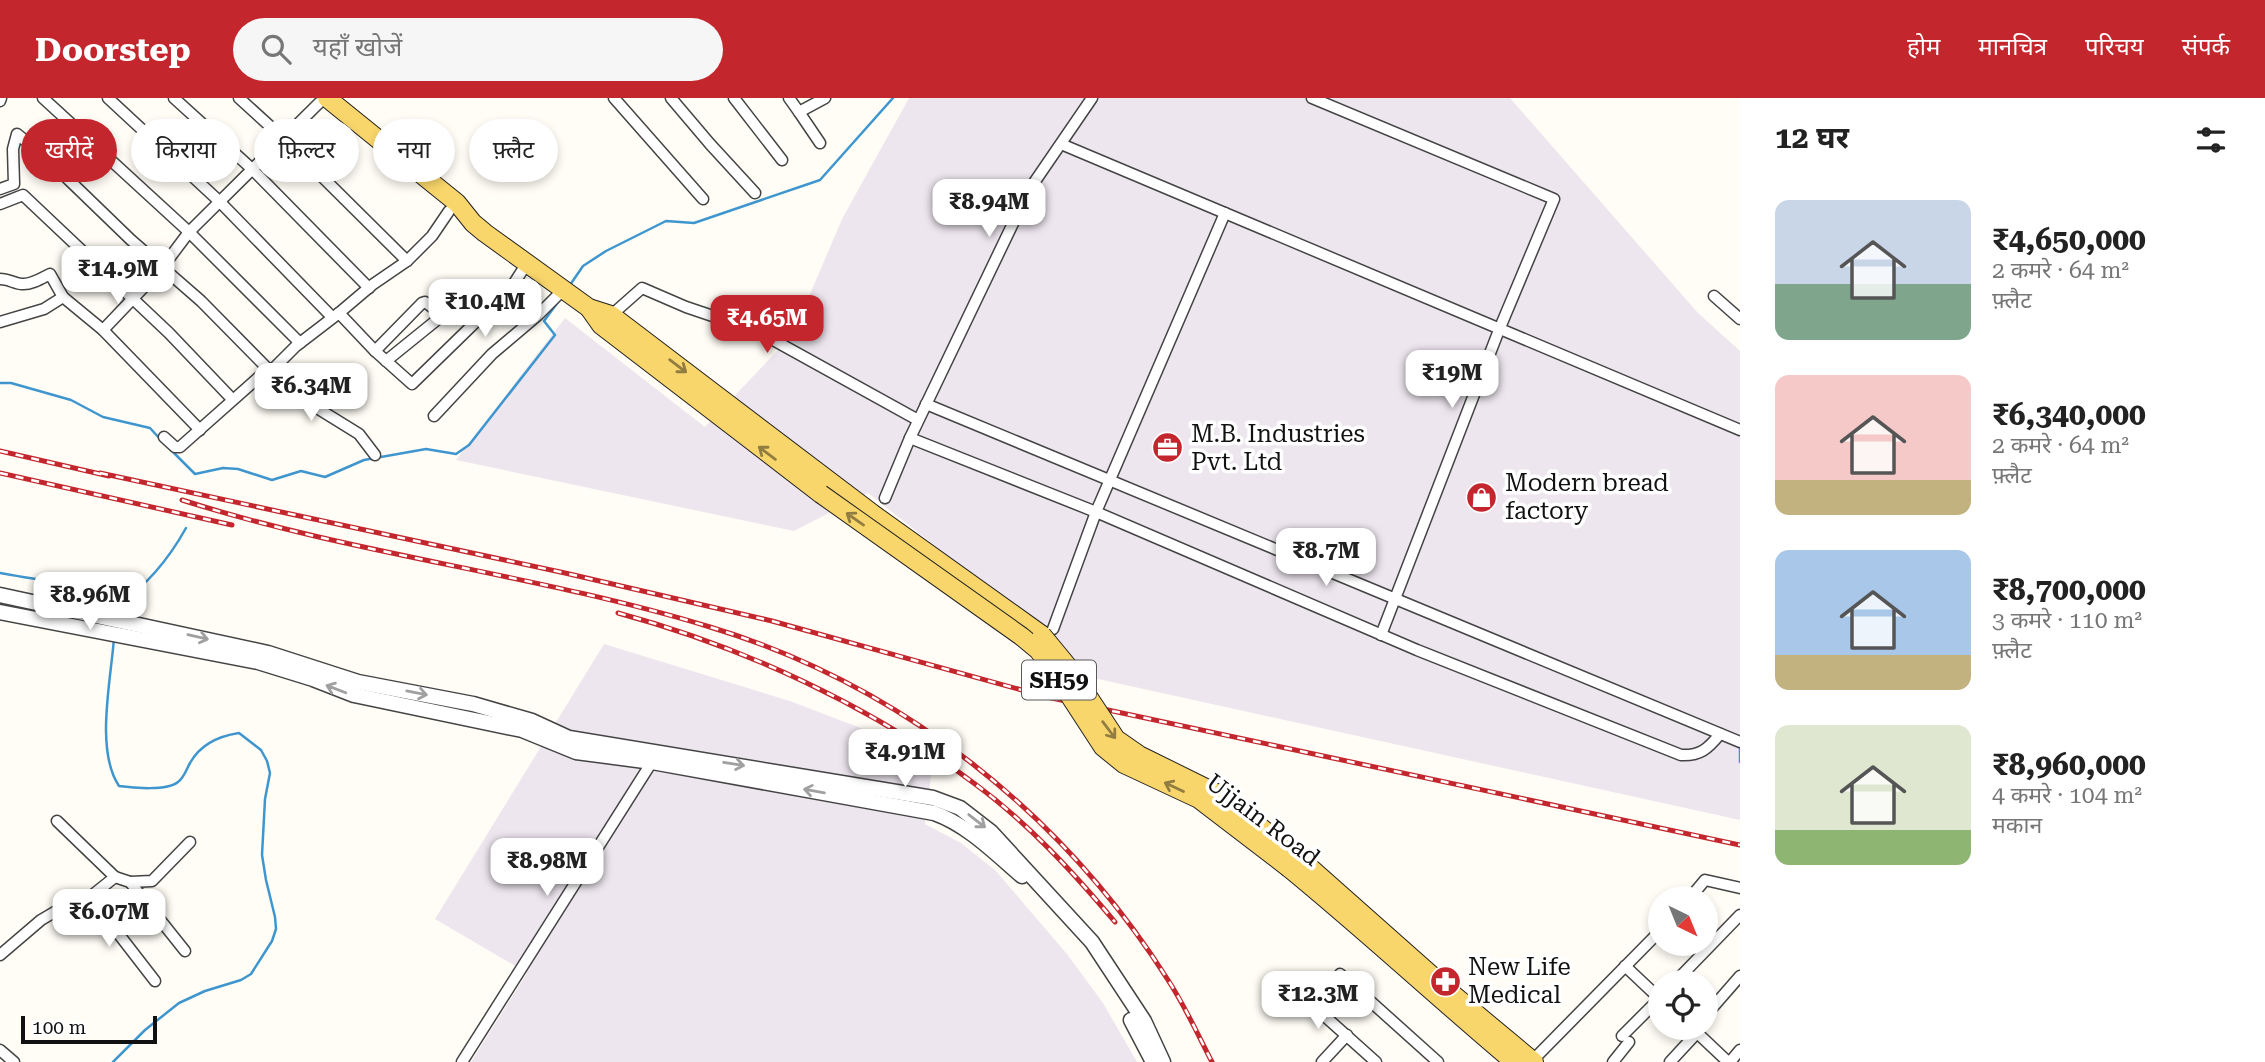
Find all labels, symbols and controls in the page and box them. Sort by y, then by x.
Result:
search box [233,18,723,81]
text: Doorstep [35,30,191,69]
icon: search [257,30,295,68]
text: यहाँ खोजें [313,32,402,62]
text: होम [1907,33,1940,61]
text: मानचित्र [1978,33,2047,61]
text: परिचय [2085,33,2144,61]
text: संपर्क [2182,33,2230,61]
chip: खरीदें [21,119,117,182]
chip: किराया [131,119,240,182]
chip: फ़िल्टर [254,119,359,182]
chip: नया [373,119,455,182]
chip: फ़्लैट [469,119,558,182]
text: 12 घर [1775,120,1849,155]
icon: filters [2192,121,2230,159]
pin: ₹8.94M [932,180,1046,239]
text: ₹8.94M [949,188,1029,215]
text: ₹4,650,000 [1992,222,2146,257]
icon: home [1831,228,1915,312]
pin: ₹14.9M [61,246,175,306]
text: ₹14.9M [78,255,158,282]
text: 2 कमरे · 64 m² [1992,257,2129,284]
pin: ₹10.4M [428,280,542,339]
text: फ़्लैट [1992,287,2032,314]
text: ₹10.4M [445,288,525,315]
pin: ₹4.65M [710,296,824,355]
text: ₹4.65M [727,304,807,331]
pin: ₹19M [1411,350,1493,410]
one-way arrow [669,358,687,373]
text: ₹19M [1422,359,1482,386]
pin: ₹6.34M [254,364,368,423]
text: ₹6.34M [271,372,351,399]
text: ₹6,340,000 [1992,397,2146,432]
icon: home [1831,403,1915,487]
place label: M.B. Industries Pvt. Ltd [1191,420,1365,476]
office icon: M.B. Industries Pvt. Ltd [1151,431,1185,465]
text: 2 कमरे · 64 m² [1992,432,2129,459]
one-way arrow [757,446,776,461]
text: फ़्लैट [1992,462,2032,489]
place label: Modern bread factory [1505,469,1669,525]
shop icon: Modern bread factory [1465,480,1499,514]
one-way arrow [846,512,865,526]
pin: ₹8.7M [1277,528,1375,588]
text: ₹8.7M [1292,537,1360,564]
text: ₹8,700,000 [1992,572,2146,607]
pin: ₹8.96M [33,573,147,632]
icon: home [1831,578,1915,662]
text: ₹8.96M [50,581,130,608]
text: 3 कमरे · 110 m² [1992,607,2142,634]
one-way arrow [186,631,208,644]
text: फ़्लैट [1992,637,2032,664]
road number: SH59 [1022,660,1096,700]
one-way arrow [325,681,347,694]
one-way arrow [405,687,428,700]
one-way arrow [1102,720,1117,739]
pin: ₹4.91M [848,730,962,789]
text: ₹4.91M [865,738,945,765]
text: ₹8,960,000 [1992,747,2146,782]
icon: home [1831,753,1915,837]
one-way arrow [722,758,745,771]
street label: Ujjain Road [1201,768,1325,872]
one-way arrow [1164,779,1185,793]
text: 4 कमरे · 104 m² [1992,782,2142,809]
one-way arrow [803,784,826,797]
text: मकान [1992,812,2042,839]
one-way arrow [967,813,985,828]
pin: ₹8.98M [490,838,604,898]
text: ₹8.98M [507,847,587,874]
north arrow [1648,886,1718,956]
map controls [1648,886,1718,1040]
pin: ₹6.07M [52,890,166,949]
text: ₹6.07M [69,898,149,925]
place label: New Life Medical [1468,953,1571,1009]
pharmacy icon: New Life Medical [1428,964,1462,998]
button: locate [1648,970,1718,1040]
pin: ₹12.3M [1261,972,1375,1031]
text: ₹12.3M [1278,980,1358,1007]
scale bar [21,1013,158,1045]
text: 100 m [32,1016,86,1039]

